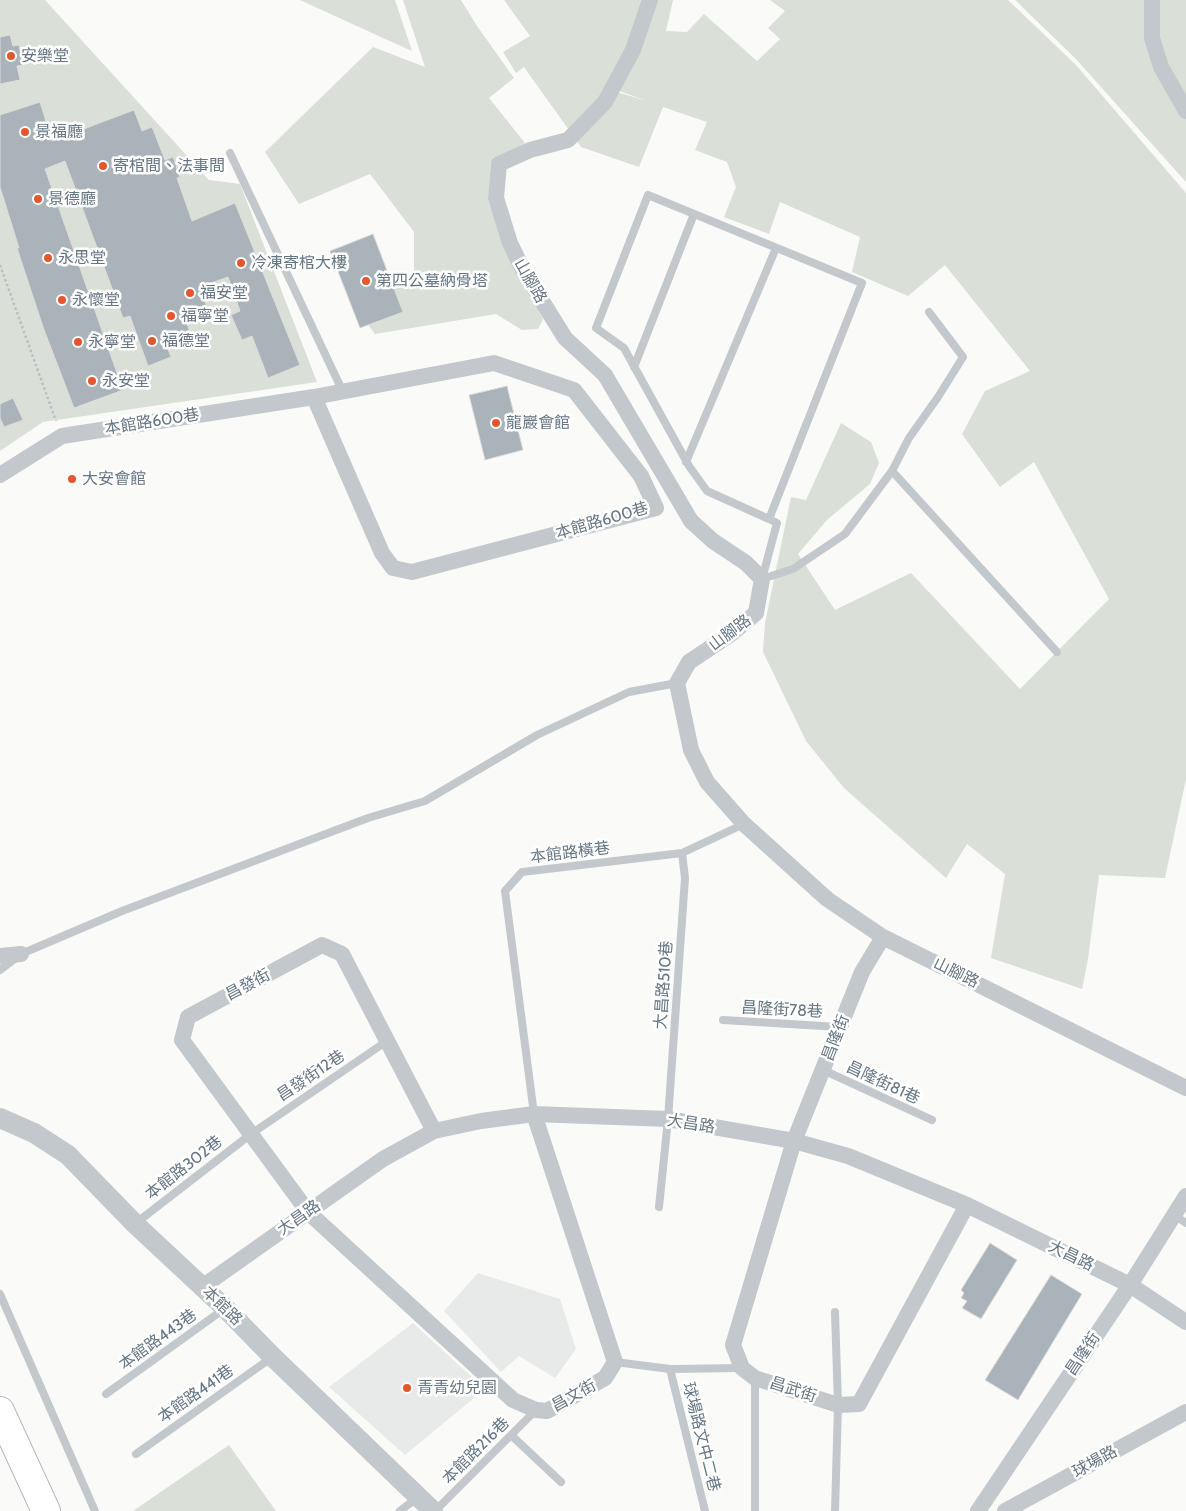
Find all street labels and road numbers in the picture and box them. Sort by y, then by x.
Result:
street label: 山腳路 [510,255,550,307]
street label: 本館路600巷 [103,405,201,439]
street label: 本館路600巷 [553,499,651,543]
street label: 山腳路 [705,611,755,655]
street label: 本館路橫巷 [529,839,611,867]
street label: 大昌路510巷 [651,940,677,1030]
street label: 山腳路 [930,954,982,992]
street label: 昌發街 [222,965,274,1005]
street label: 昌隆街78巷 [741,998,823,1022]
street label: 昌隆街 [818,1012,854,1064]
street label: 昌發街12巷 [273,1046,349,1106]
street label: 昌隆街81巷 [843,1058,923,1108]
street label: 大昌路 [666,1111,716,1137]
street label: 本館路302巷 [142,1132,226,1204]
street label: 大昌路 [274,1196,324,1240]
street label: 大昌路 [1045,1237,1097,1275]
street label: 本館路 [198,1282,246,1330]
street label: 本館路443巷 [115,1305,201,1375]
street label: 昌隆街 [1062,1329,1104,1379]
street label: 本館路441巷 [155,1361,237,1427]
street label: 昌武街 [767,1373,819,1407]
street label: 昌文街 [548,1376,600,1416]
street label: 球場路文中二巷 [678,1380,724,1494]
street label: 本館路216巷 [439,1414,513,1488]
street label: 球場路 [1069,1442,1121,1482]

